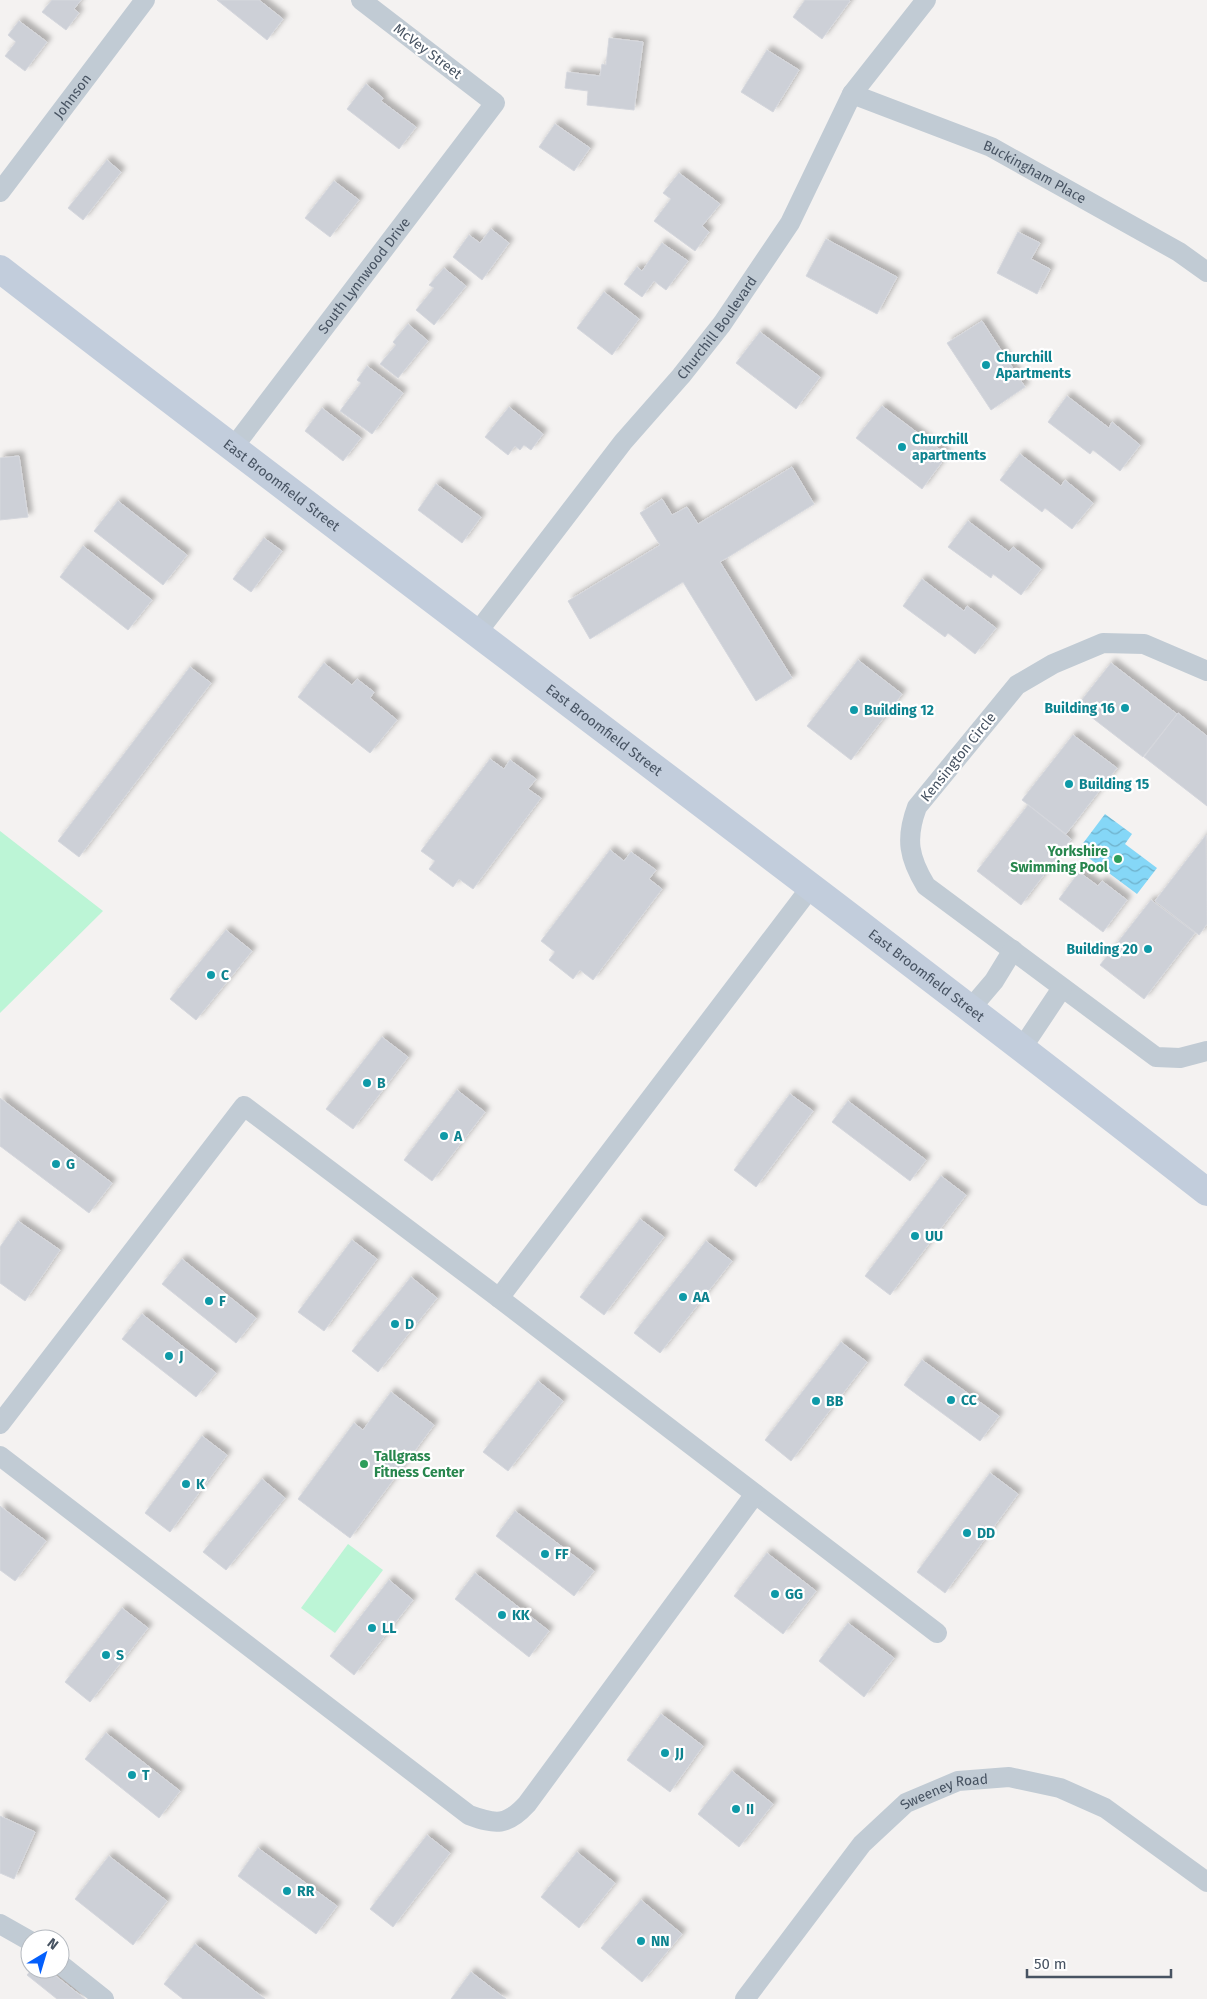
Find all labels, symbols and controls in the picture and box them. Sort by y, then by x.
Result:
street label: McVey Street [390,20,466,83]
street label: Johnson [50,71,95,122]
street label: Buckingham Place [981,137,1089,207]
street label: South Lynnwood Drive [315,214,414,337]
street label: Churchill Boulevard [674,273,761,383]
place label: Churchill Apartments [995,349,1071,382]
marker: Churchill Apartments [980,359,992,371]
place label: Churchill apartments [912,431,987,464]
street label: East Broomfield Street [220,436,344,536]
marker: Churchill apartments [896,441,908,453]
street label: East Broomfield Street [542,681,666,780]
place label: Building 16 [1044,700,1115,717]
place label: Building 12 [864,702,934,719]
marker: Building 16 [1119,702,1131,714]
marker: Building 12 [848,704,860,716]
street label: Kensington Circle [917,709,1000,805]
place label: Building 15 [1079,776,1150,793]
marker: Building 15 [1063,778,1075,790]
place label: Yorkshire Swimming Pool [1010,843,1109,876]
marker: Yorkshire Swimming Pool [1112,853,1124,865]
street label: East Broomfield Street [865,926,988,1026]
place label: Building 20 [1066,941,1138,958]
marker: Building 20 [1142,943,1154,955]
place label: C [221,967,229,984]
marker: C [205,969,217,981]
place label: B [377,1075,386,1092]
marker: B [361,1077,373,1089]
place label: A [453,1128,463,1145]
marker: A [438,1130,450,1142]
place label: G [66,1156,75,1173]
marker: G [50,1158,62,1170]
place label: UU [925,1228,943,1245]
marker: UU [909,1230,921,1242]
place label: AA [692,1289,710,1306]
marker: AA [677,1291,689,1303]
place label: F [219,1293,226,1310]
marker: F [203,1295,215,1307]
place label: D [405,1316,414,1333]
marker: D [389,1318,401,1330]
place label: J [178,1348,183,1365]
marker: J [163,1350,175,1362]
place label: CC [961,1392,977,1409]
place label: BB [826,1393,844,1410]
marker: CC [945,1394,957,1406]
marker: BB [810,1395,822,1407]
place label: Tallgrass Fitness Center [374,1448,465,1481]
marker: Tallgrass Fitness Center [358,1458,370,1470]
place label: K [196,1476,206,1493]
marker: K [180,1478,192,1490]
place label: DD [977,1525,995,1542]
marker: DD [961,1527,973,1539]
place label: FF [555,1546,569,1563]
marker: FF [539,1548,551,1560]
place label: GG [785,1586,803,1603]
marker: GG [769,1588,781,1600]
place label: KK [512,1607,531,1624]
marker: KK [496,1609,508,1621]
place label: LL [382,1620,396,1637]
marker: LL [366,1622,378,1634]
place label: S [116,1647,124,1664]
marker: S [100,1649,112,1661]
place label: JJ [674,1745,684,1762]
marker: JJ [659,1747,671,1759]
place label: T [142,1767,150,1784]
marker: T [126,1769,138,1781]
street label: Sweeney Road [897,1771,989,1813]
place label: II [746,1801,754,1818]
marker: II [730,1803,742,1815]
place label: RR [297,1883,315,1900]
marker: RR [281,1885,293,1897]
north arrow [20,1929,70,1979]
place label: NN [651,1933,670,1950]
text: N [44,1935,62,1954]
marker: NN [635,1935,647,1947]
scale bar [1027,1946,1171,1978]
text: 50 m [1034,1955,1067,1973]

